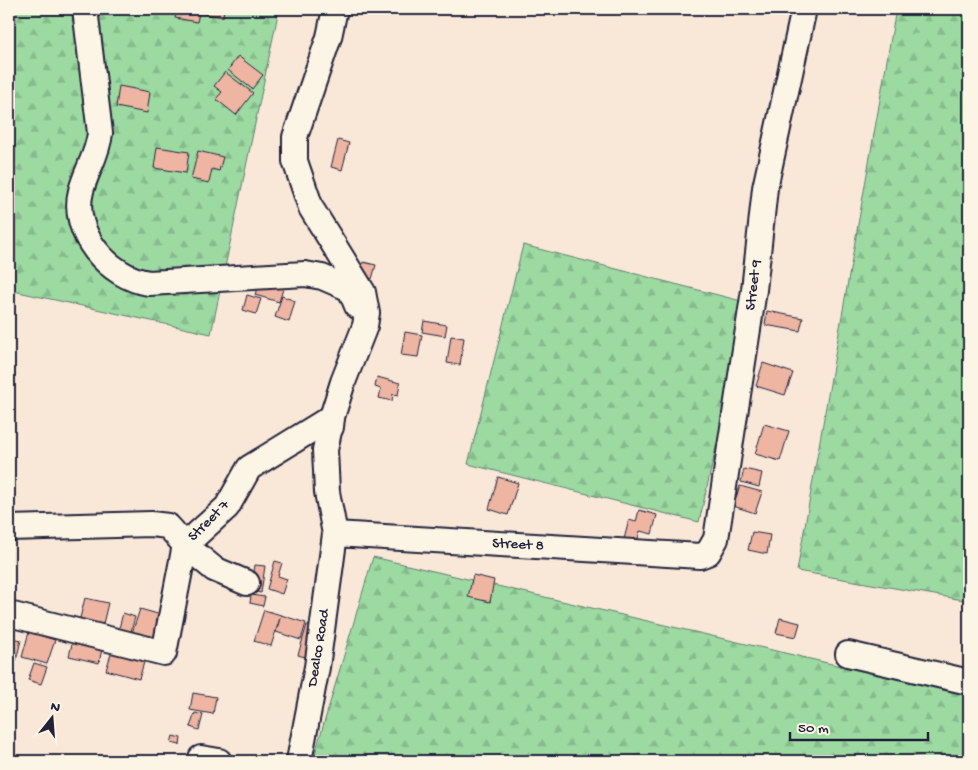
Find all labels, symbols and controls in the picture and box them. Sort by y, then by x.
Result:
street label: Street 9 [742,258,766,311]
street label: Street 7 [184,496,234,546]
street label: Street 8 [492,535,544,555]
street label: Dealco Road [304,607,334,689]
north arrow [28,692,78,742]
text: N [48,698,62,717]
scale bar [790,710,928,742]
text: 50 m [798,720,829,738]

